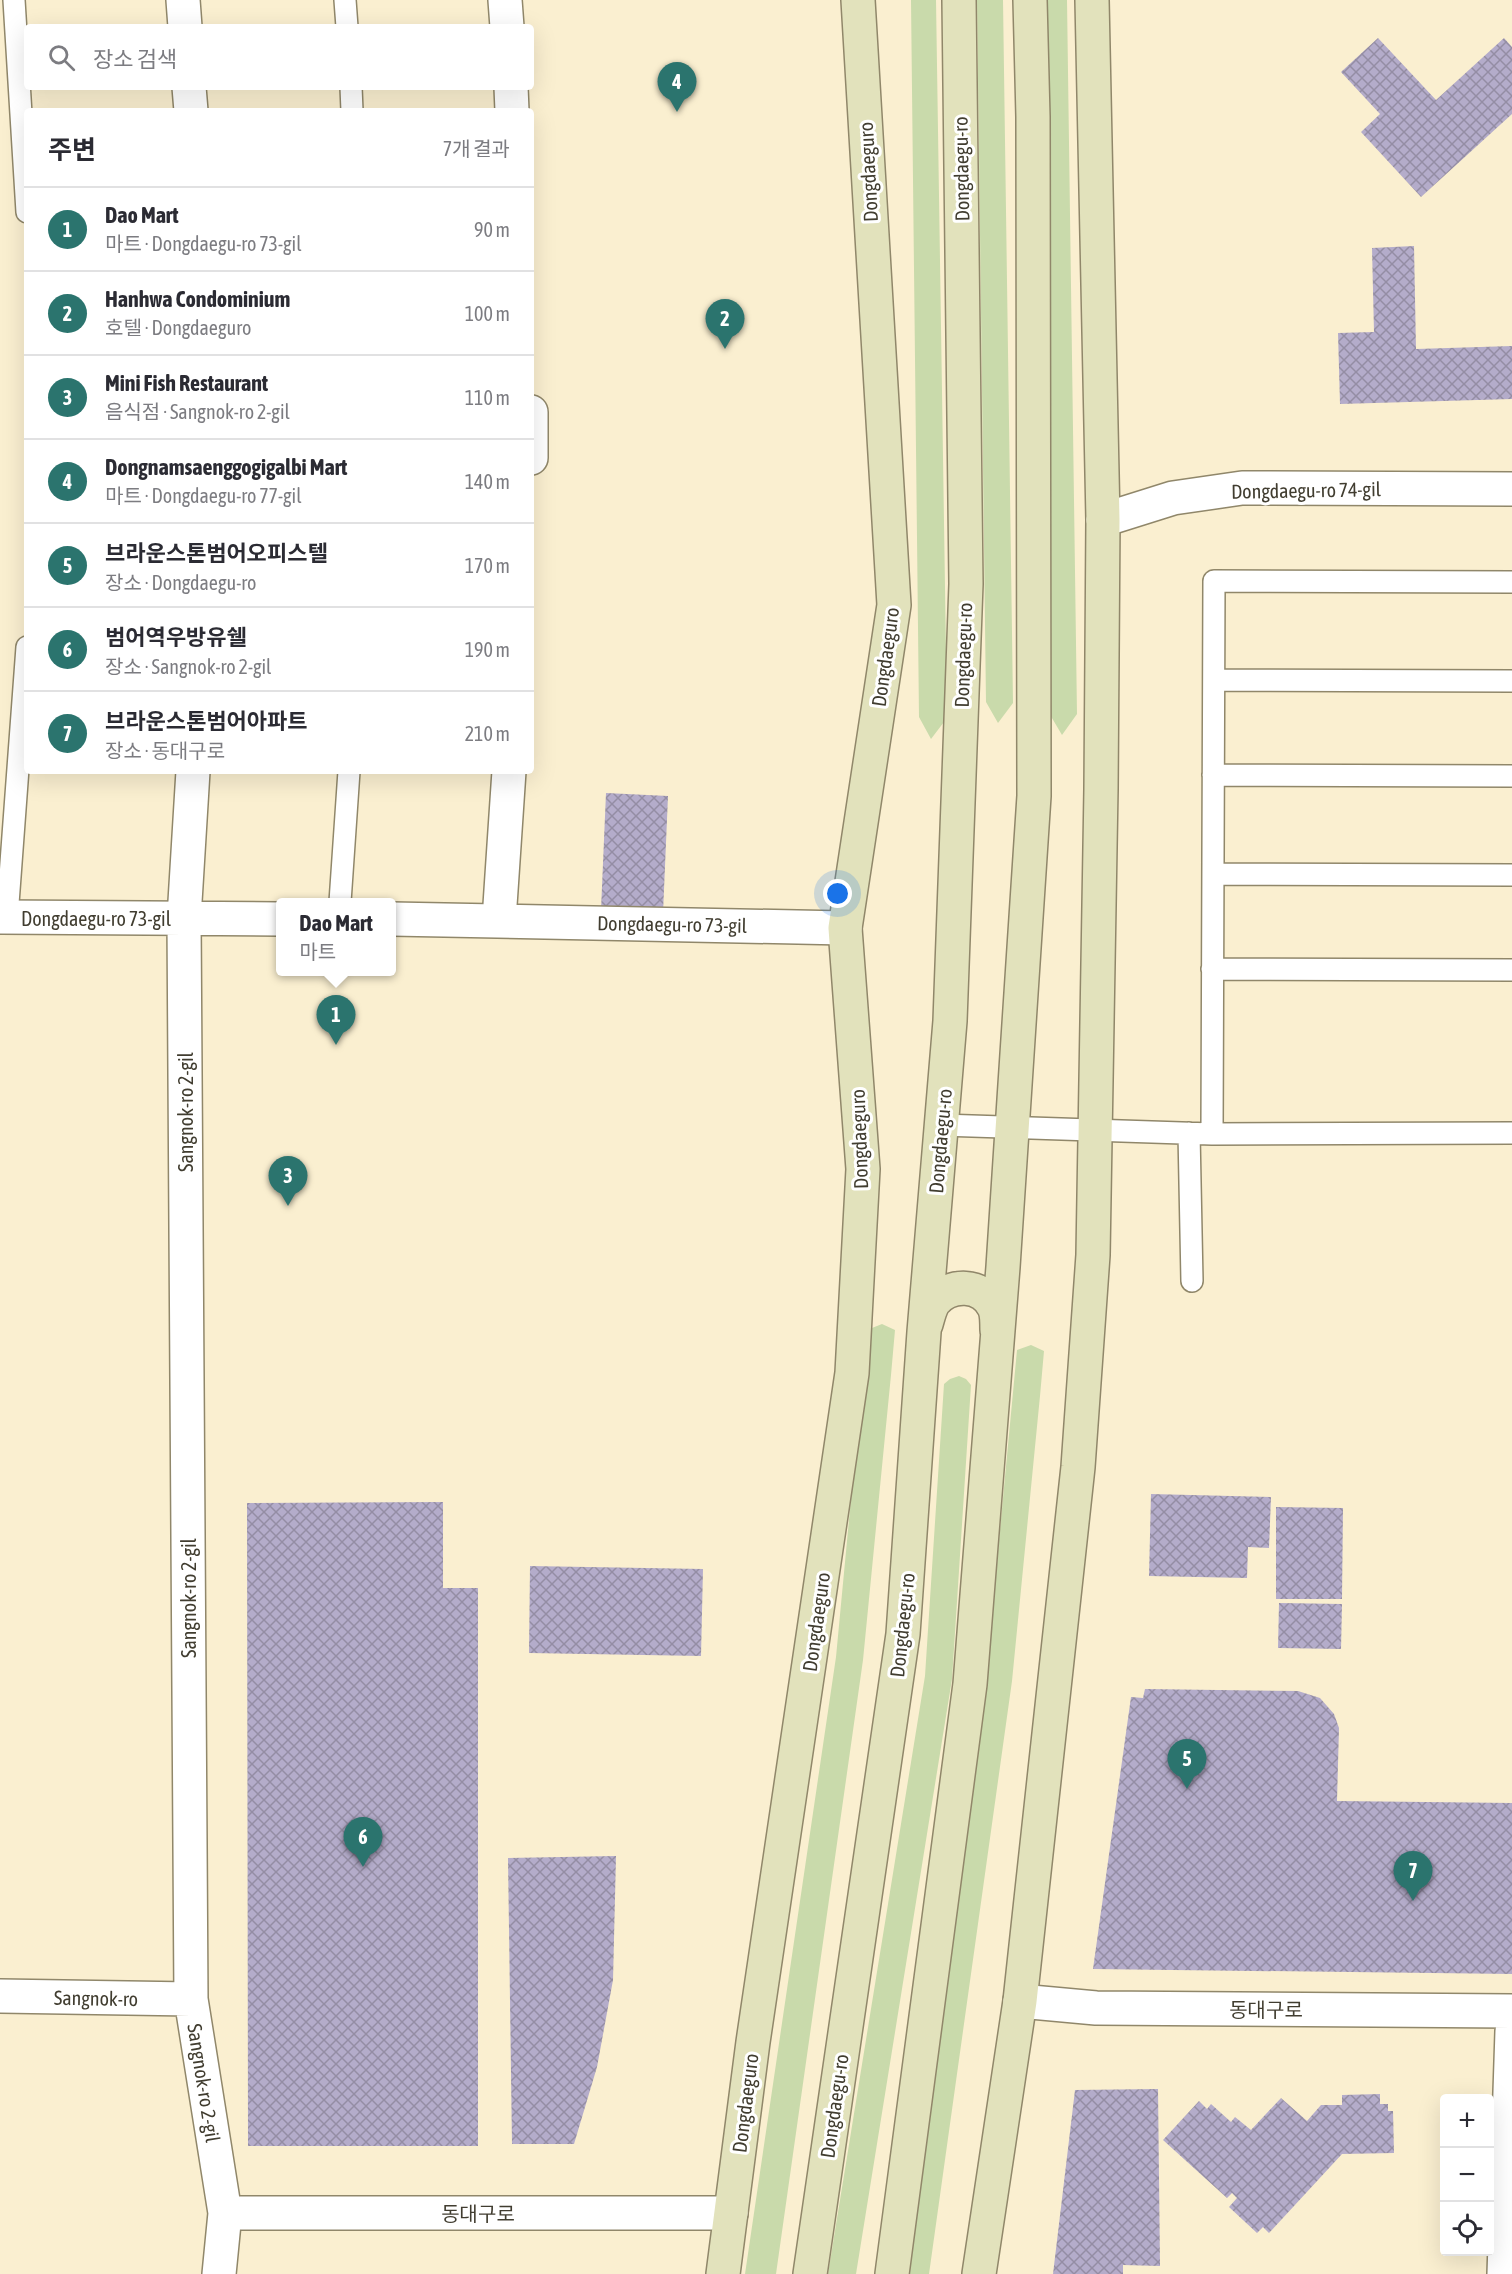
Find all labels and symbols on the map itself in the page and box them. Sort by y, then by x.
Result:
pin: 4 [658,63,696,112]
street label: Dongdaegu-ro [949,116,973,222]
street label: Dongdaeguro [854,122,882,222]
pin: 2 [706,300,744,349]
street label: Dongdaegu-ro 74-gil [1231,477,1382,503]
street label: Dongdaegu-ro [950,602,976,708]
street label: Dongdaeguro [867,606,903,708]
your location [823,879,852,908]
street label: Dongdaegu-ro 73-gil [21,907,172,930]
street label: Dongdaegu-ro 73-gil [597,911,748,937]
pin: 1 [316,996,356,1045]
street label: Sangnok-ro 2-gil [174,1051,197,1172]
street label: Dongdaegu-ro [924,1088,956,1194]
street label: Dongdaeguro [846,1089,872,1189]
pin: 3 [268,1156,308,1206]
street label: Sangnok-ro 2-gil [177,1537,200,1658]
street label: Dongdaeguro [798,1571,834,1673]
street label: Dongdaegu-ro [885,1572,919,1678]
pin: 5 [1168,1740,1206,1789]
pin: 6 [344,1818,382,1867]
pin: 7 [1394,1852,1432,1901]
street label: Sangnok-ro [54,1986,138,2010]
street label: 동대구로 [1229,1998,1303,2021]
street label: Sangnok-ro 2-gil [183,2022,225,2145]
street label: Dongdaeguro [727,2052,763,2154]
street label: Dongdaegu-ro [815,2052,853,2160]
street label: 동대구로 [441,2202,515,2225]

